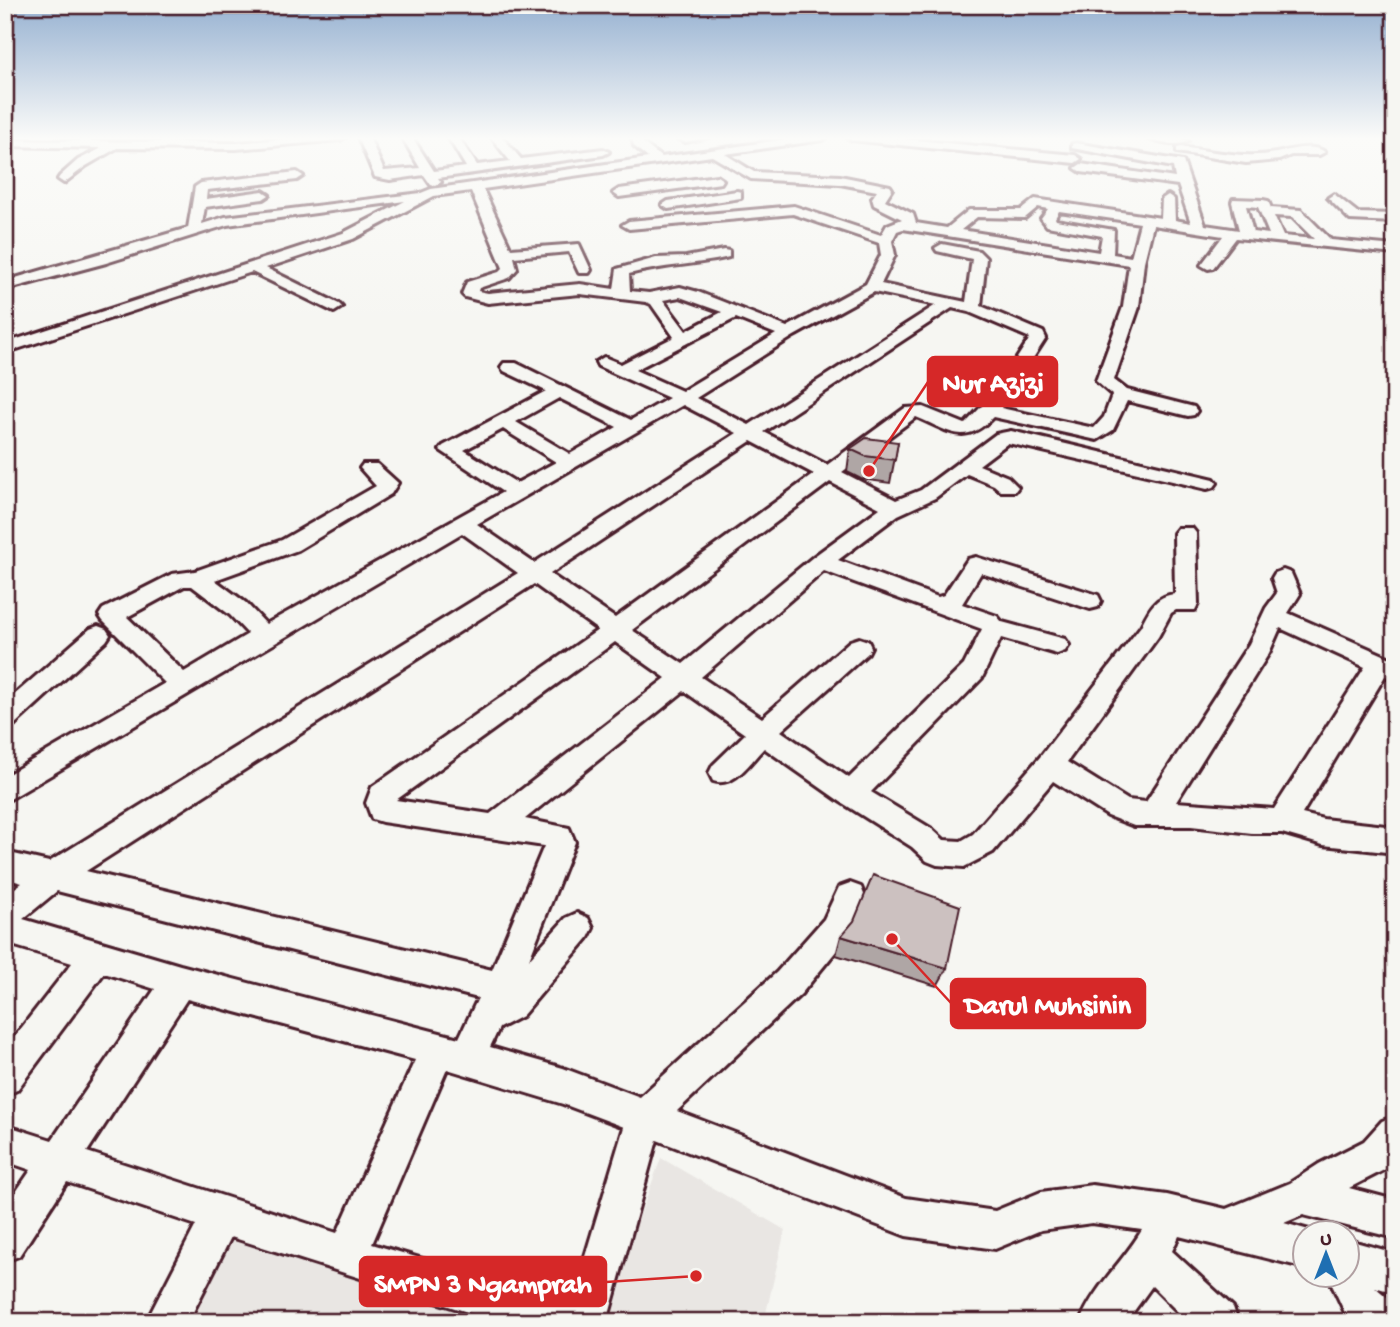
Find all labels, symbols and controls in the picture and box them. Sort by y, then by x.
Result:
callout: Nur Azizi [928,357,1057,406]
text: Nur Azizi [942,369,1044,402]
callout: Darul Muhsinin [951,979,1145,1028]
text: Darul Muhsinin [962,991,1132,1024]
north arrow [1292,1218,1362,1288]
text: U [1321,1229,1332,1252]
callout: SMPN 3 Ngamprah [360,1257,606,1306]
text: SMPN 3 Ngamprah [374,1270,592,1303]

